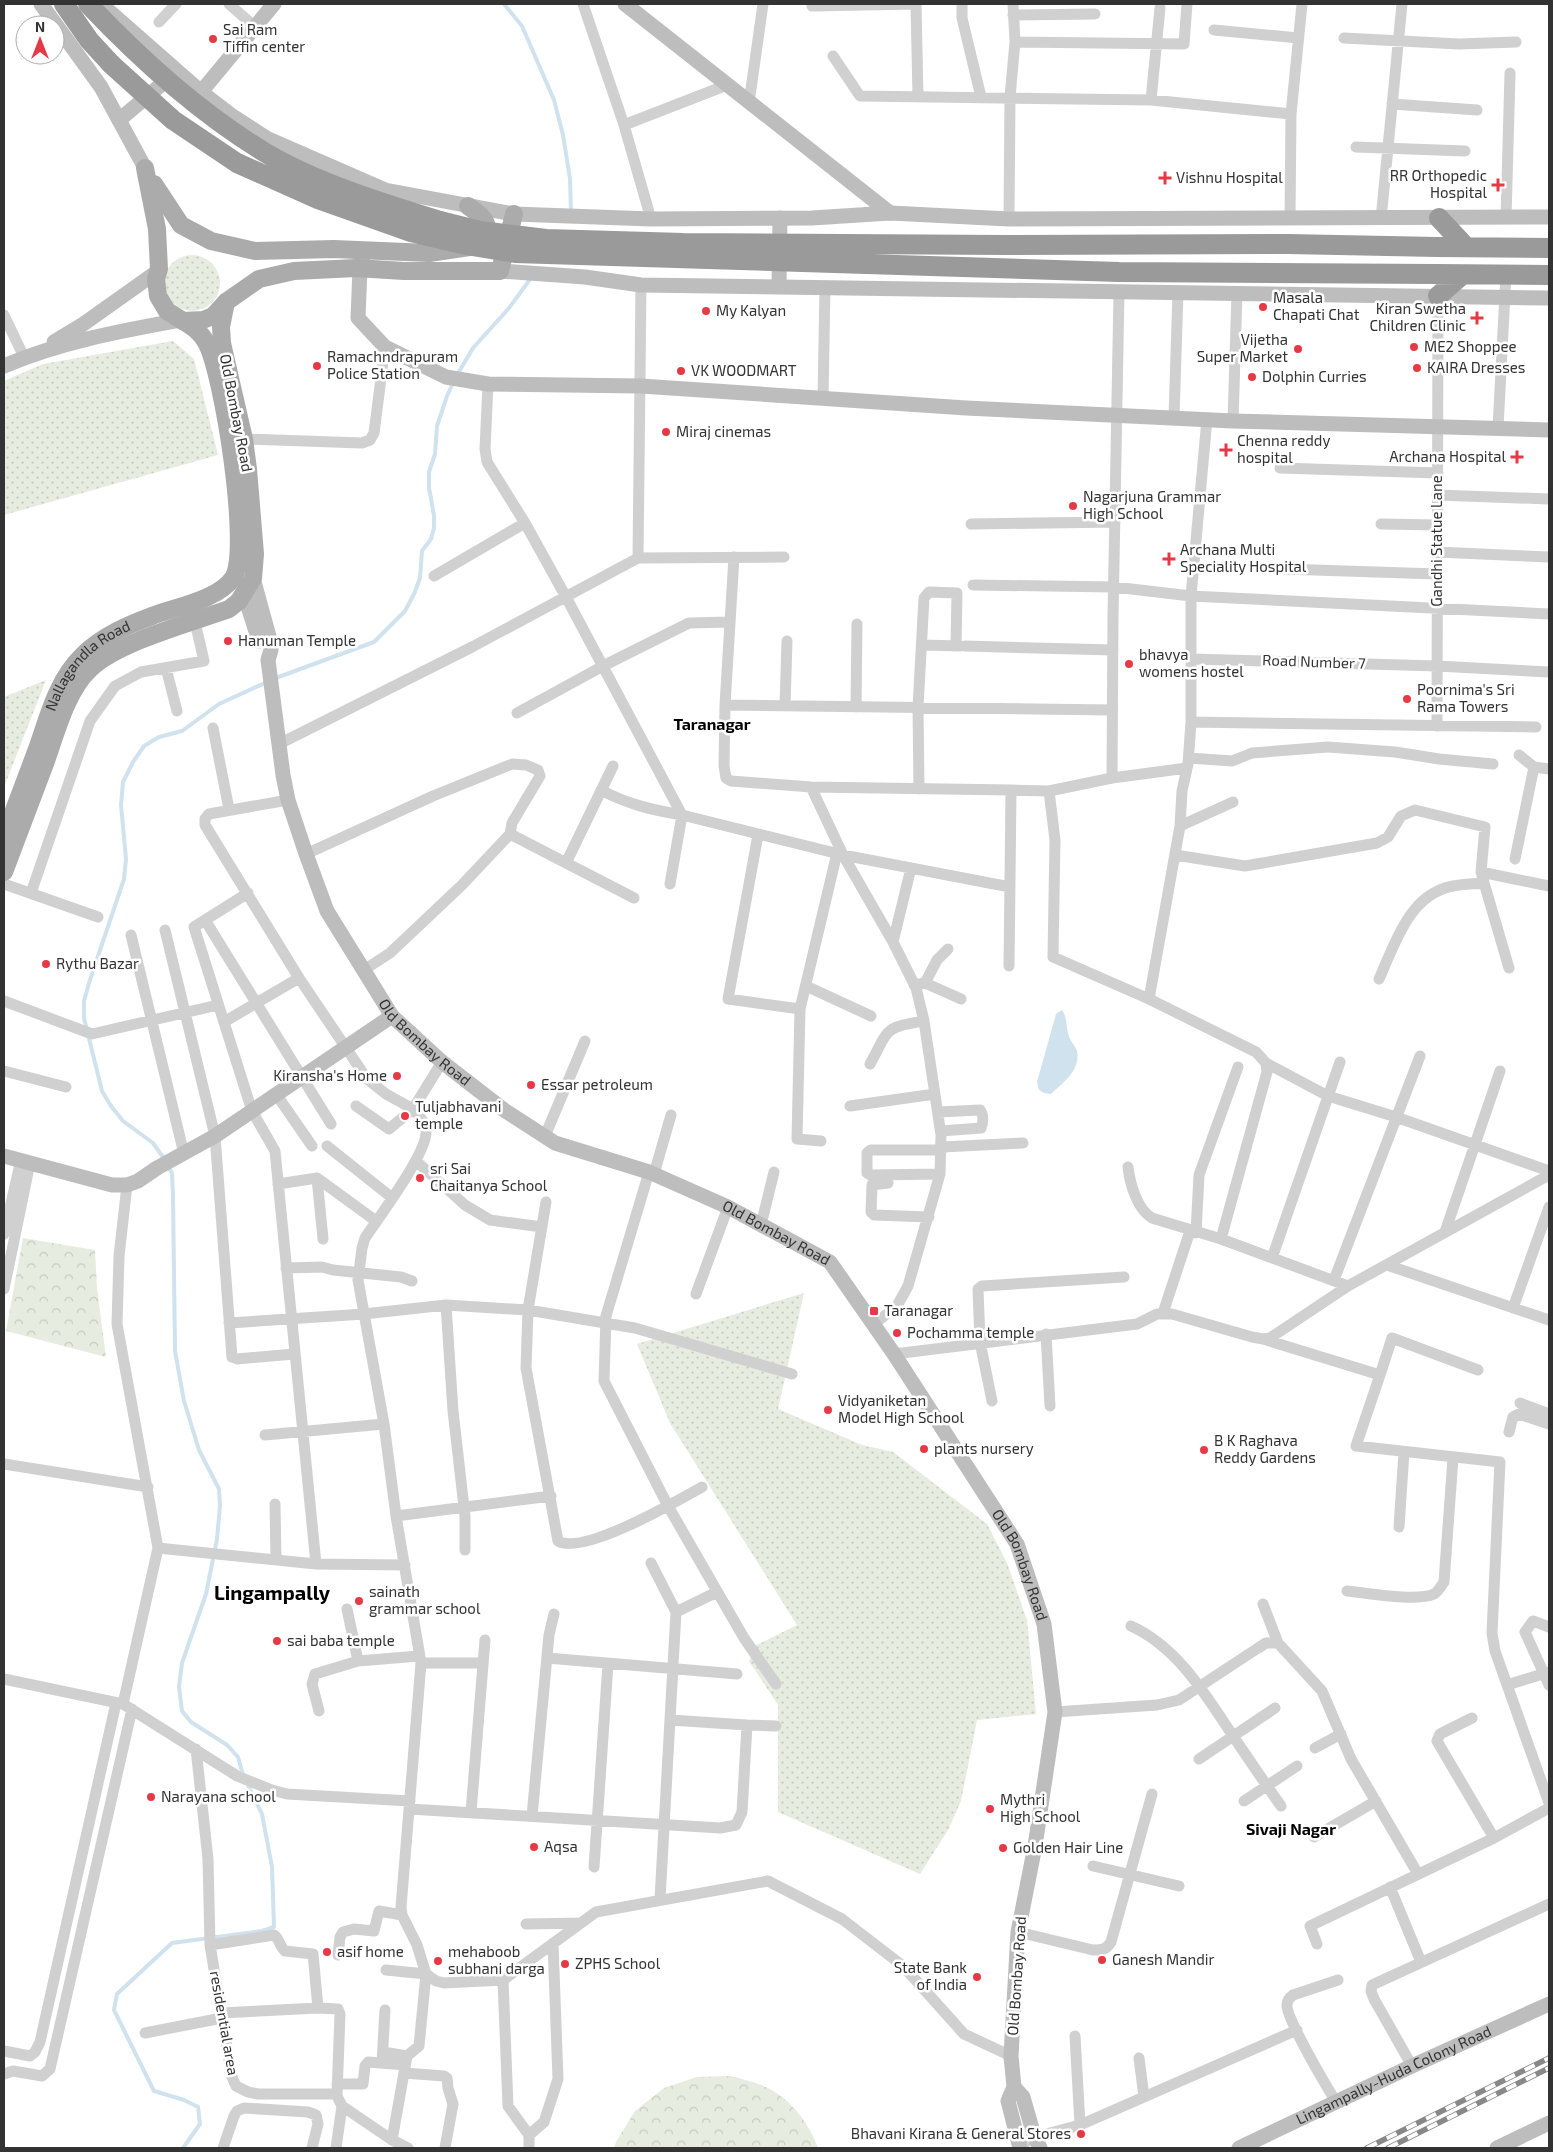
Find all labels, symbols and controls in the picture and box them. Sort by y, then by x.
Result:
north arrow [15,15,65,65]
text: N [35,18,45,35]
place label: Sai Ram Tiffin center [223,20,305,55]
marker: Sai Ram Tiffin center [207,33,219,45]
place label: RR Orthopedic Hospital [1390,166,1488,201]
place label: Vishnu Hospital [1176,168,1283,186]
marker: Vishnu Hospital [1158,171,1172,185]
marker: RR Orthopedic Hospital [1491,178,1505,192]
place label: Masala Chapati Chat [1273,288,1360,323]
place label: Kiran Swetha Children Clinic [1370,299,1466,334]
place label: My Kalyan [716,301,786,319]
marker: Masala Chapati Chat [1257,301,1269,313]
marker: My Kalyan [700,305,712,317]
marker: Kiran Swetha Children Clinic [1470,311,1484,325]
place label: Vijetha Super Market [1197,330,1288,365]
place label: ME2 Shoppee [1424,337,1517,355]
marker: ME2 Shoppee [1408,341,1420,353]
marker: Vijetha Super Market [1292,343,1304,355]
place label: Ramachndrapuram Police Station [327,347,458,382]
street label: Old Bombay Road [217,352,257,473]
place label: KAIRA Dresses [1427,358,1525,376]
marker: Ramachndrapuram Police Station [311,360,323,372]
place label: VK WOODMART [691,361,797,379]
marker: KAIRA Dresses [1411,362,1423,374]
marker: VK WOODMART [675,365,687,377]
place label: Dolphin Curries [1262,367,1367,385]
marker: Dolphin Curries [1246,371,1258,383]
place label: Miraj cinemas [676,422,771,441]
marker: Miraj cinemas [660,426,672,438]
place label: Chenna reddy hospital [1237,431,1330,466]
marker: Chenna reddy hospital [1219,443,1233,457]
place label: Archana Hospital [1389,447,1507,465]
marker: Archana Hospital [1510,450,1524,464]
street label: Gandhi Statue Lane [1427,475,1445,607]
place label: Nagarjuna Grammar High School [1083,487,1221,522]
marker: Nagarjuna Grammar High School [1067,500,1079,512]
place label: Archana Multi Speciality Hospital [1180,540,1307,575]
marker: Archana Multi Speciality Hospital [1162,552,1176,566]
street label: Nallagandla Road [41,616,133,713]
place label: Hanuman Temple [238,631,356,649]
marker: Hanuman Temple [222,635,234,647]
place label: bhavya womens hostel [1139,645,1244,680]
street label: Road Number 7 [1262,650,1366,672]
marker: bhavya womens hostel [1123,658,1135,670]
place label: Poornima's Sri Rama Towers [1417,680,1515,715]
marker: Poornima's Sri Rama Towers [1401,693,1413,705]
district label: Taranagar [673,714,751,733]
place label: Rythu Bazar [56,954,139,972]
marker: Rythu Bazar [40,958,52,970]
street label: Old Bombay Road [376,995,475,1089]
place label: Kiransha's Home [273,1066,387,1084]
marker: Kiransha's Home [391,1070,403,1082]
place label: Essar petroleum [541,1075,653,1093]
marker: Essar petroleum [525,1079,537,1091]
place label: Tuljabhavani temple [415,1097,501,1132]
marker: Tuljabhavani temple [399,1110,411,1122]
place label: sri Sai Chaitanya School [430,1159,548,1194]
marker: sri Sai Chaitanya School [414,1172,426,1184]
street label: Old Bombay Road [720,1196,834,1268]
place label: Taranagar [884,1301,953,1319]
marker: Taranagar [868,1305,880,1317]
place label: Pochamma temple [907,1323,1034,1341]
marker: Pochamma temple [891,1327,903,1339]
place label: Vidyaniketan Model High School [838,1391,964,1426]
marker: Vidyaniketan Model High School [822,1404,834,1416]
place label: B K Raghava Reddy Gardens [1214,1431,1316,1466]
place label: plants nursery [934,1439,1034,1457]
marker: plants nursery [918,1443,930,1455]
marker: B K Raghava Reddy Gardens [1198,1444,1210,1456]
street label: Old Bombay Road [989,1505,1052,1623]
district label: Lingampally [214,1580,331,1605]
place label: sainath grammar school [369,1582,481,1617]
marker: sainath grammar school [353,1595,365,1607]
place label: sai baba temple [287,1631,395,1649]
marker: sai baba temple [271,1635,283,1647]
place label: Narayana school [161,1787,276,1805]
place label: Mythri High School [1000,1790,1081,1825]
marker: Narayana school [145,1791,157,1803]
marker: Mythri High School [984,1803,996,1815]
district label: Sivaji Nagar [1246,1819,1336,1838]
place label: Aqsa [544,1837,578,1855]
place label: Golden Hair Line [1013,1838,1123,1856]
marker: Aqsa [528,1841,540,1853]
marker: Golden Hair Line [997,1842,1009,1854]
street label: Old Bombay Road [1003,1916,1029,2036]
place label: asif home [337,1942,404,1960]
place label: mehaboob subhani darga [448,1942,545,1977]
marker: asif home [321,1946,333,1958]
place label: Ganesh Mandir [1112,1950,1215,1968]
place label: ZPHS School [575,1954,661,1972]
marker: Ganesh Mandir [1096,1954,1108,1966]
marker: mehaboob subhani darga [432,1955,444,1967]
marker: ZPHS School [559,1958,571,1970]
place label: State Bank of India [894,1958,967,1993]
street label: residential area [207,1969,243,2077]
marker: State Bank of India [971,1971,983,1983]
street label: Lingampally-Huda Colony Road [1293,2021,1494,2128]
place label: Bhavani Kirana & General Stores [851,2124,1071,2142]
marker: Bhavani Kirana & General Stores [1075,2128,1087,2140]

